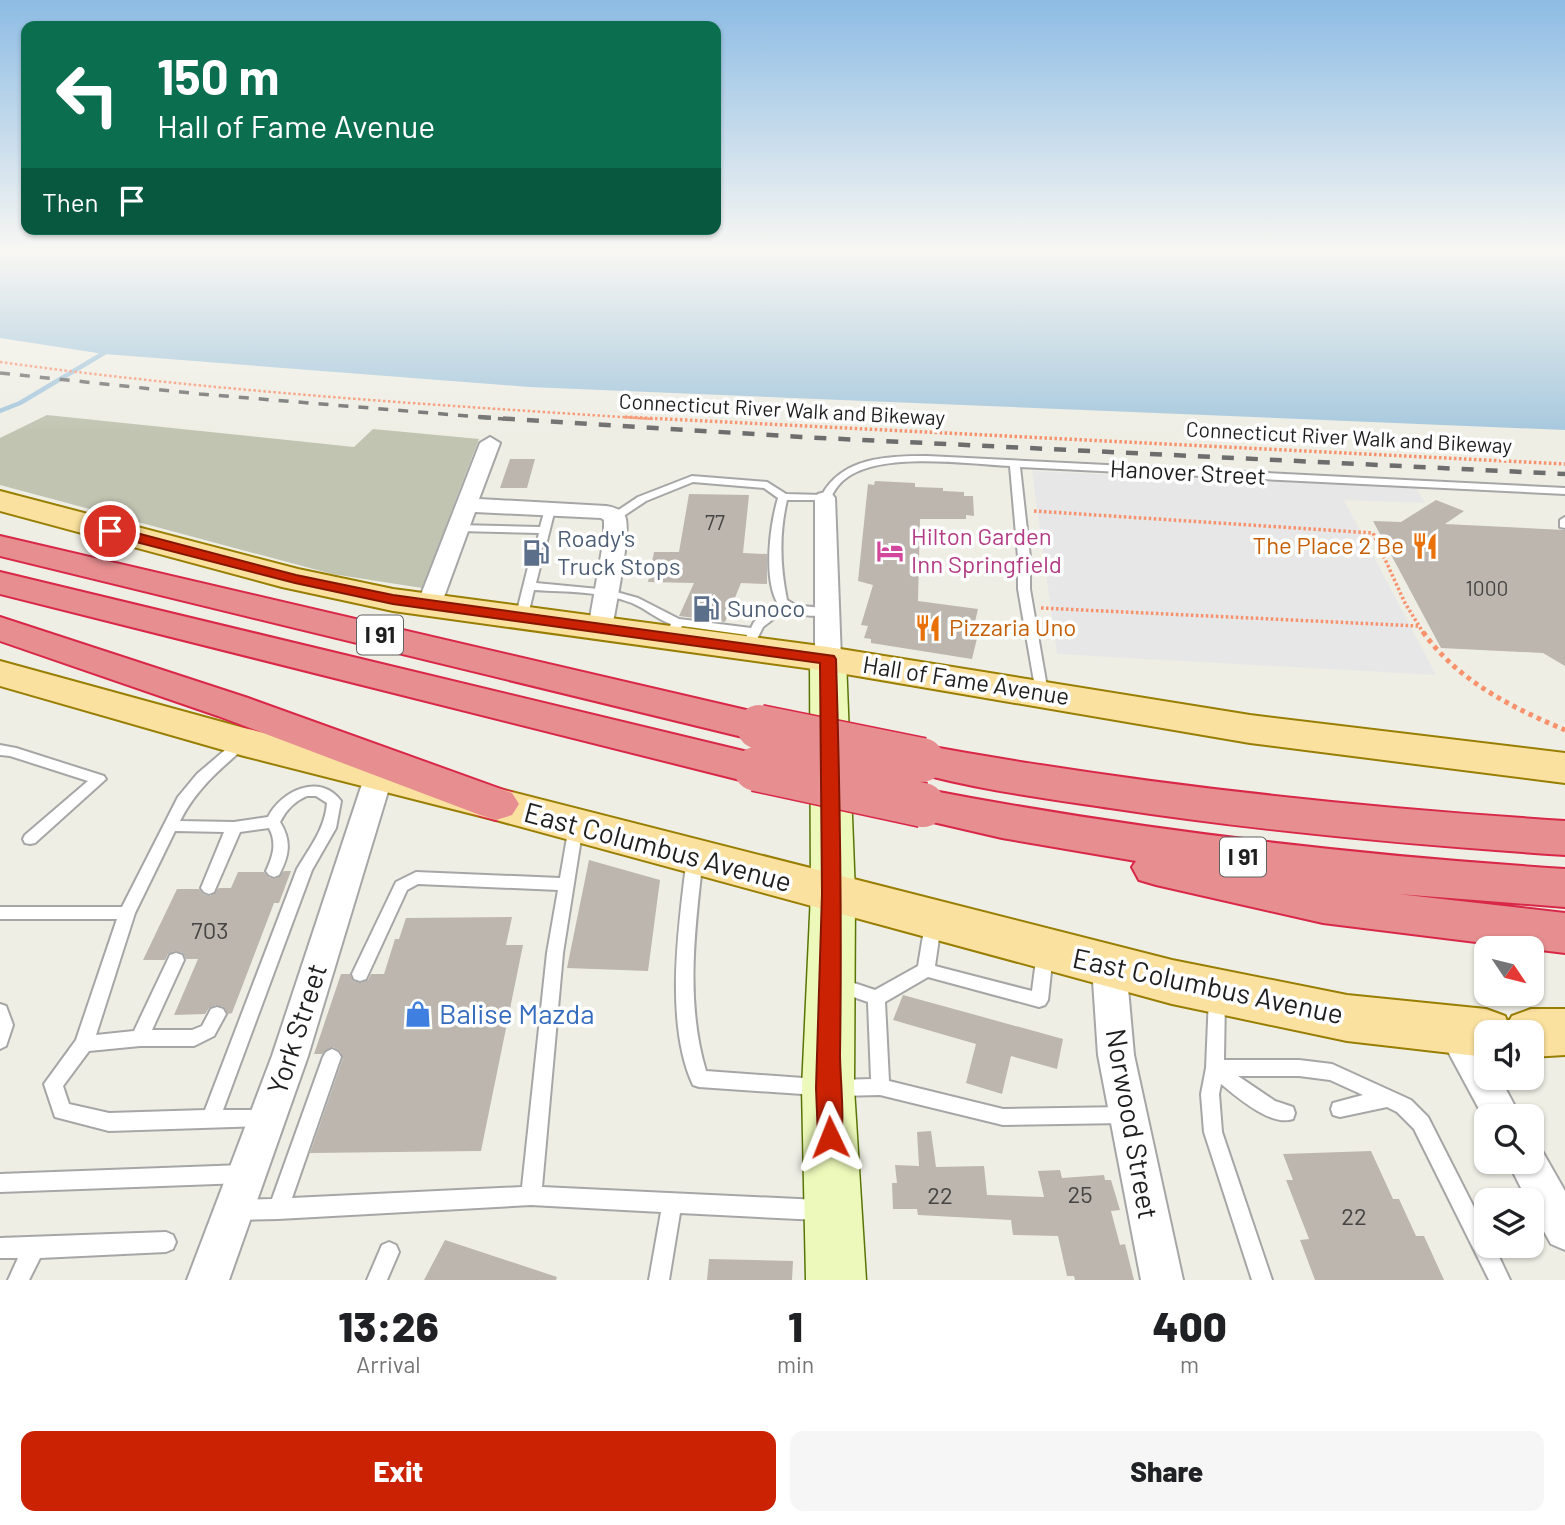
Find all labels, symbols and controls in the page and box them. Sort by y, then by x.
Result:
text: 150 m [157,46,279,105]
icon: left [42,49,133,140]
text: Hall of Fame Avenue [157,106,435,144]
icon: arrive [113,182,151,220]
text: Then [42,186,99,217]
street label: Connecticut River Walk and Bikeway [618,387,946,430]
street label: Connecticut River Walk and Bikeway [1185,415,1513,458]
street label: Hanover Street [1109,453,1267,490]
pin [80,501,140,561]
house number: 77 [705,509,725,534]
icon: arrive [91,512,129,550]
place label: Hilton Garden Inn Springfield [911,521,1062,578]
place label: Roady's Truck Stops [557,523,681,580]
place label: The Place 2 Be [1252,530,1404,559]
restaurant icon: The Place 2 Be [1410,531,1440,561]
hotel icon: Hilton Garden Inn Springfield [875,536,905,566]
fuel station icon: Roady's Truck Stops [521,538,551,568]
house number: 1000 [1466,575,1508,600]
place label: Sunoco [727,593,805,622]
fuel station icon: Sunoco [691,594,721,624]
place label: Pizzaria Uno [949,612,1076,641]
restaurant icon: Pizzaria Uno [913,613,943,643]
road number: I 91 [357,615,403,654]
street label: Hall of Fame Avenue [861,649,1072,710]
street label: East Columbus Avenue [521,794,796,898]
road number: I 91 [1220,838,1266,876]
house number: 703 [191,915,229,944]
north arrow [1474,936,1544,1006]
map controls [1474,936,1544,1258]
street label: East Columbus Avenue [1070,940,1347,1030]
street label: York Street [259,959,333,1098]
place label: Balise Mazda [439,996,595,1030]
shop icon: Balise Mazda [403,999,433,1029]
button: sound [1474,1020,1544,1090]
street label: Norwood Street [1100,1026,1166,1222]
position arrow [793,1100,867,1174]
button: search [1474,1104,1544,1174]
house number: 25 [1067,1179,1093,1208]
house number: 22 [927,1180,953,1209]
button: layers [1474,1188,1544,1258]
house number: 22 [1341,1201,1367,1230]
text: 13:26 [338,1300,439,1350]
text: 1 [788,1300,803,1350]
text: 400 [1152,1300,1227,1350]
text: Arrival [356,1350,421,1378]
text: min [777,1350,814,1378]
text: m [1180,1350,1199,1378]
button: Exit [21,1431,776,1511]
button: Share [790,1431,1544,1511]

